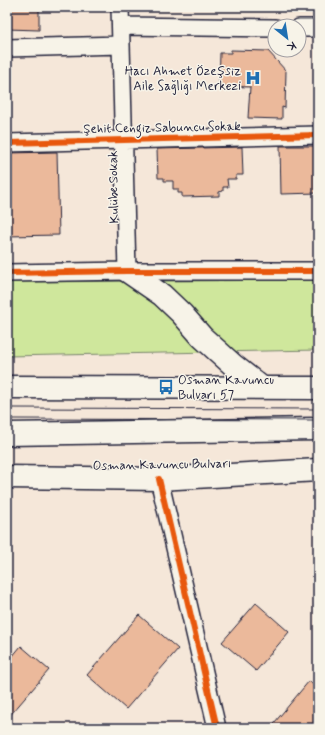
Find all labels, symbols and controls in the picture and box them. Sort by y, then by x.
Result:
north arrow [267,18,307,58]
text: K [284,38,298,54]
place label: Hacı Ahmet Özeşsiz Aile Sağlığı Merkezi [125,63,241,95]
hospital icon: Hacı Ahmet Özeşsiz Aile Sağlığı Merkezi [244,69,262,87]
street label: Şehit Cengiz Sabuncu Sokak [83,118,241,140]
street label: Kulübe Sokak [105,150,123,224]
place label: Osman Kavuncu Bulvarı 57 [178,372,274,404]
bus stop icon: Osman Kavuncu Bulvarı 57 [157,378,175,396]
street label: Osman Kavuncu Bulvarı [92,455,232,475]

